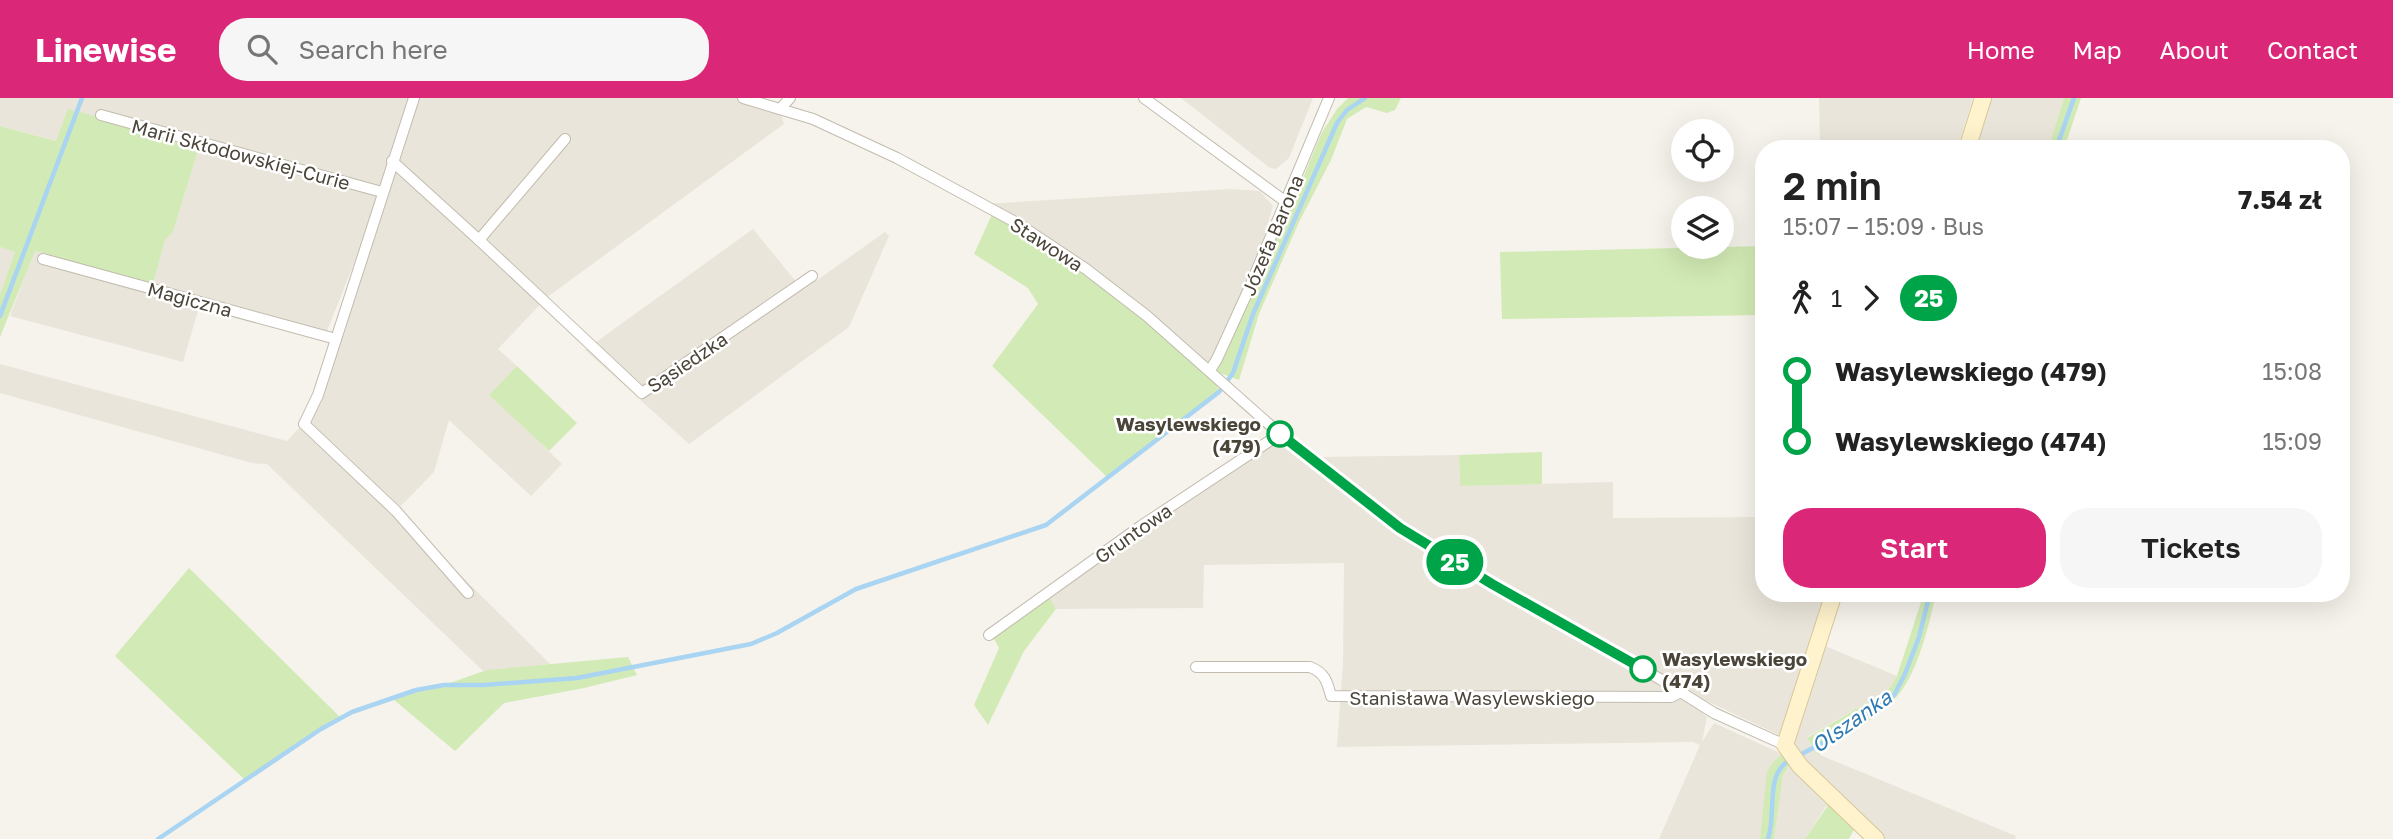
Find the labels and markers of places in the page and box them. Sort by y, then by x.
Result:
place label: Wasylewskiego (479) [1116,412,1261,457]
marker: Wasylewskiego (479) [1267,421,1293,447]
place label: Wasylewskiego (474) [1662,647,1807,692]
marker: Wasylewskiego (474) [1630,656,1656,682]

